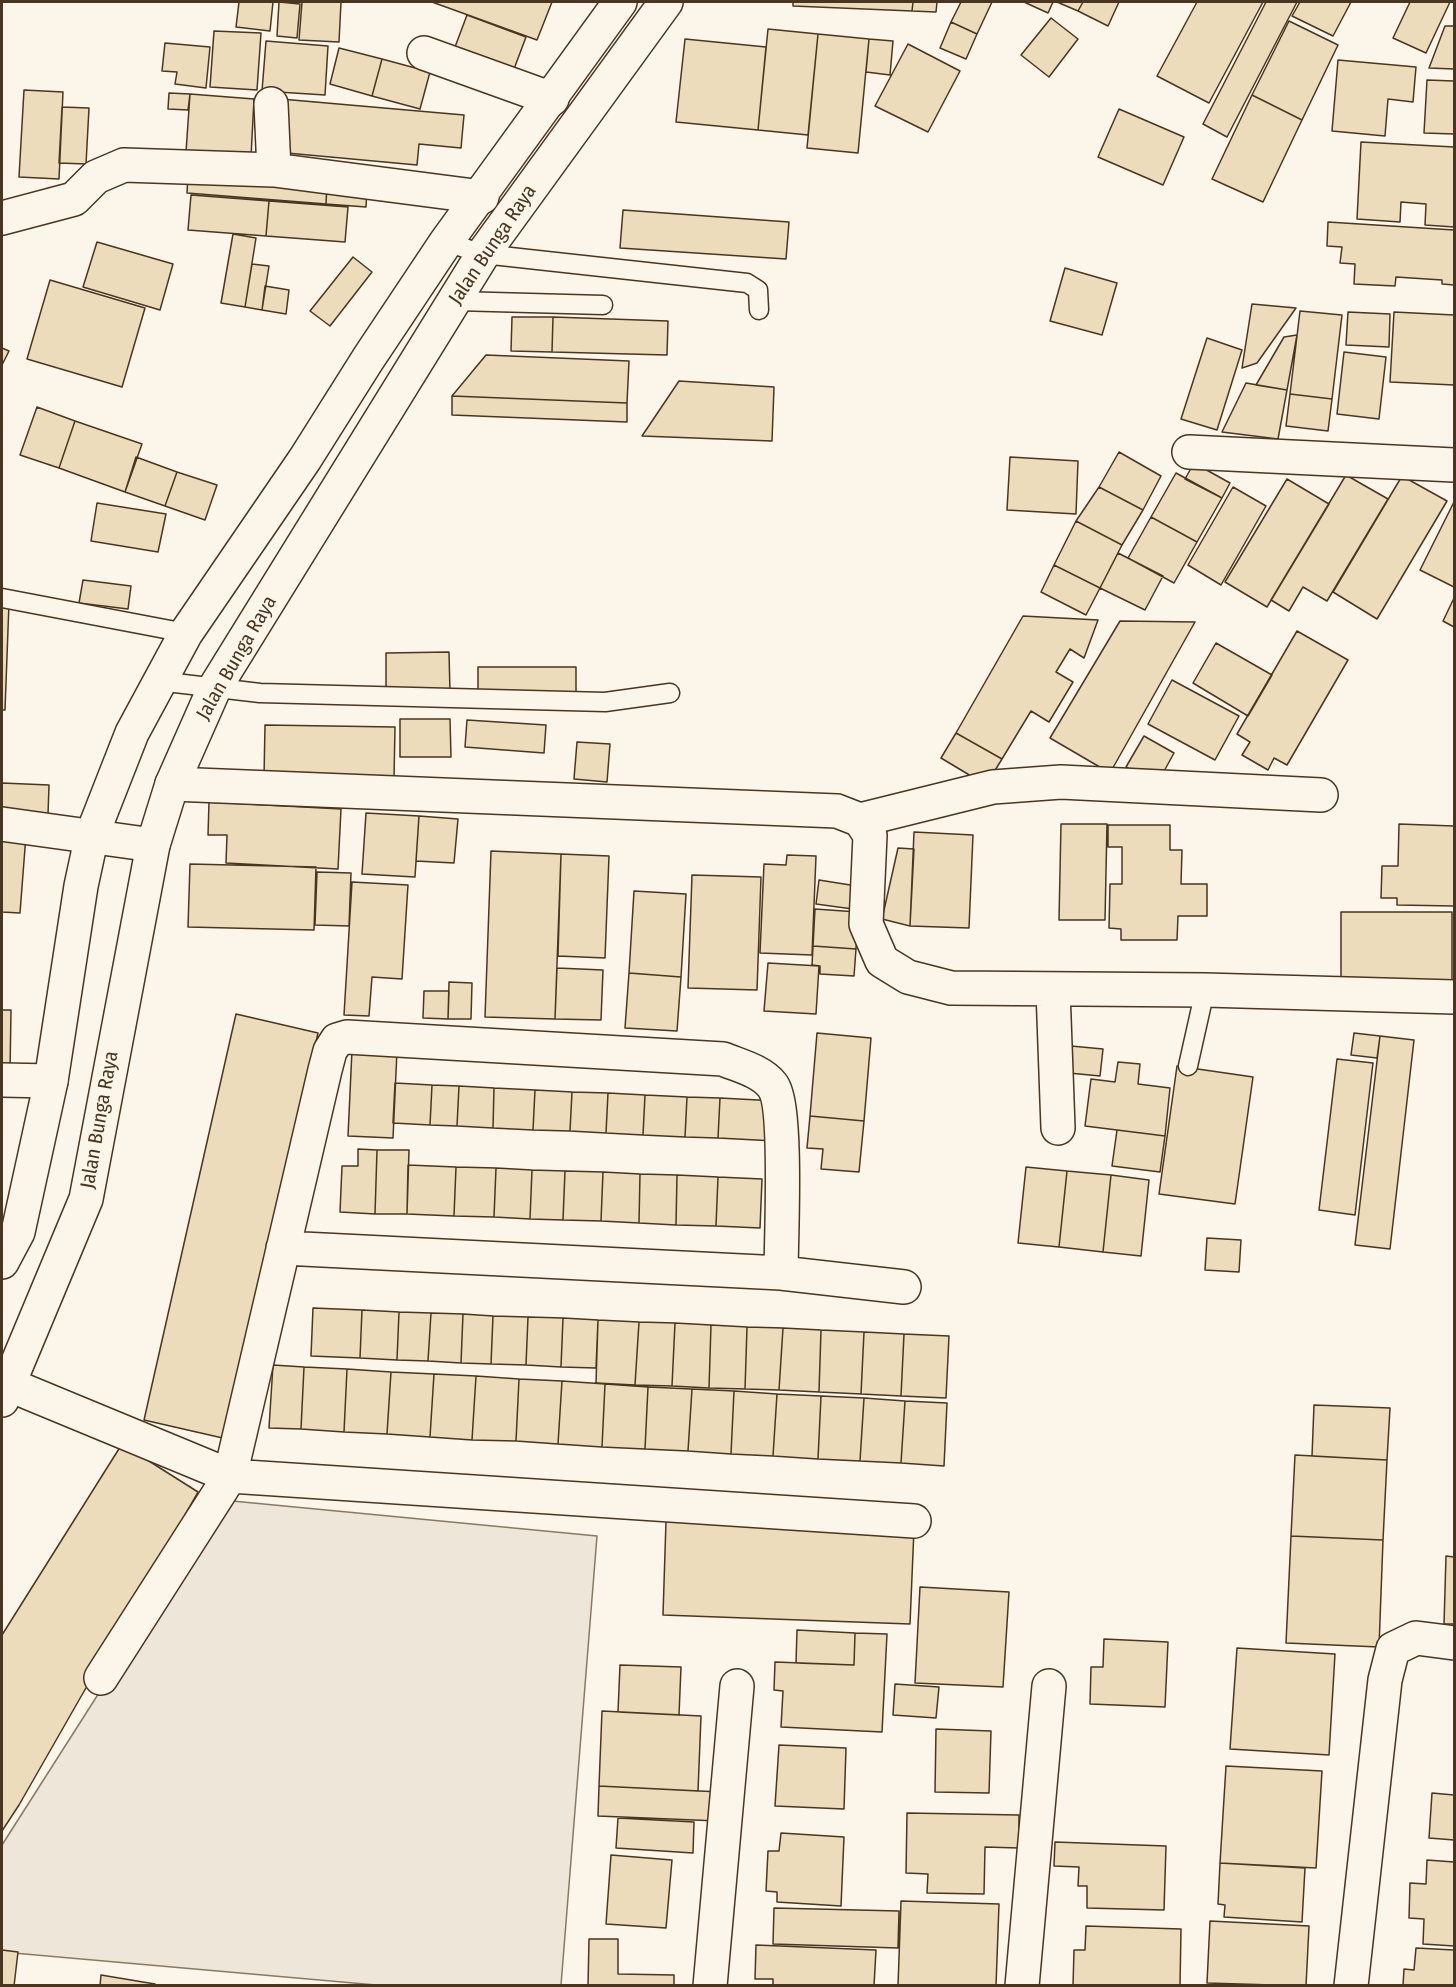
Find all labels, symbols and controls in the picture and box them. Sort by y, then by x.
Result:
street label: Jalan Bunga Raya [444,181,542,309]
street label: Jalan Bunga Raya [192,592,282,724]
street label: Jalan Bunga Raya [76,1049,124,1191]

